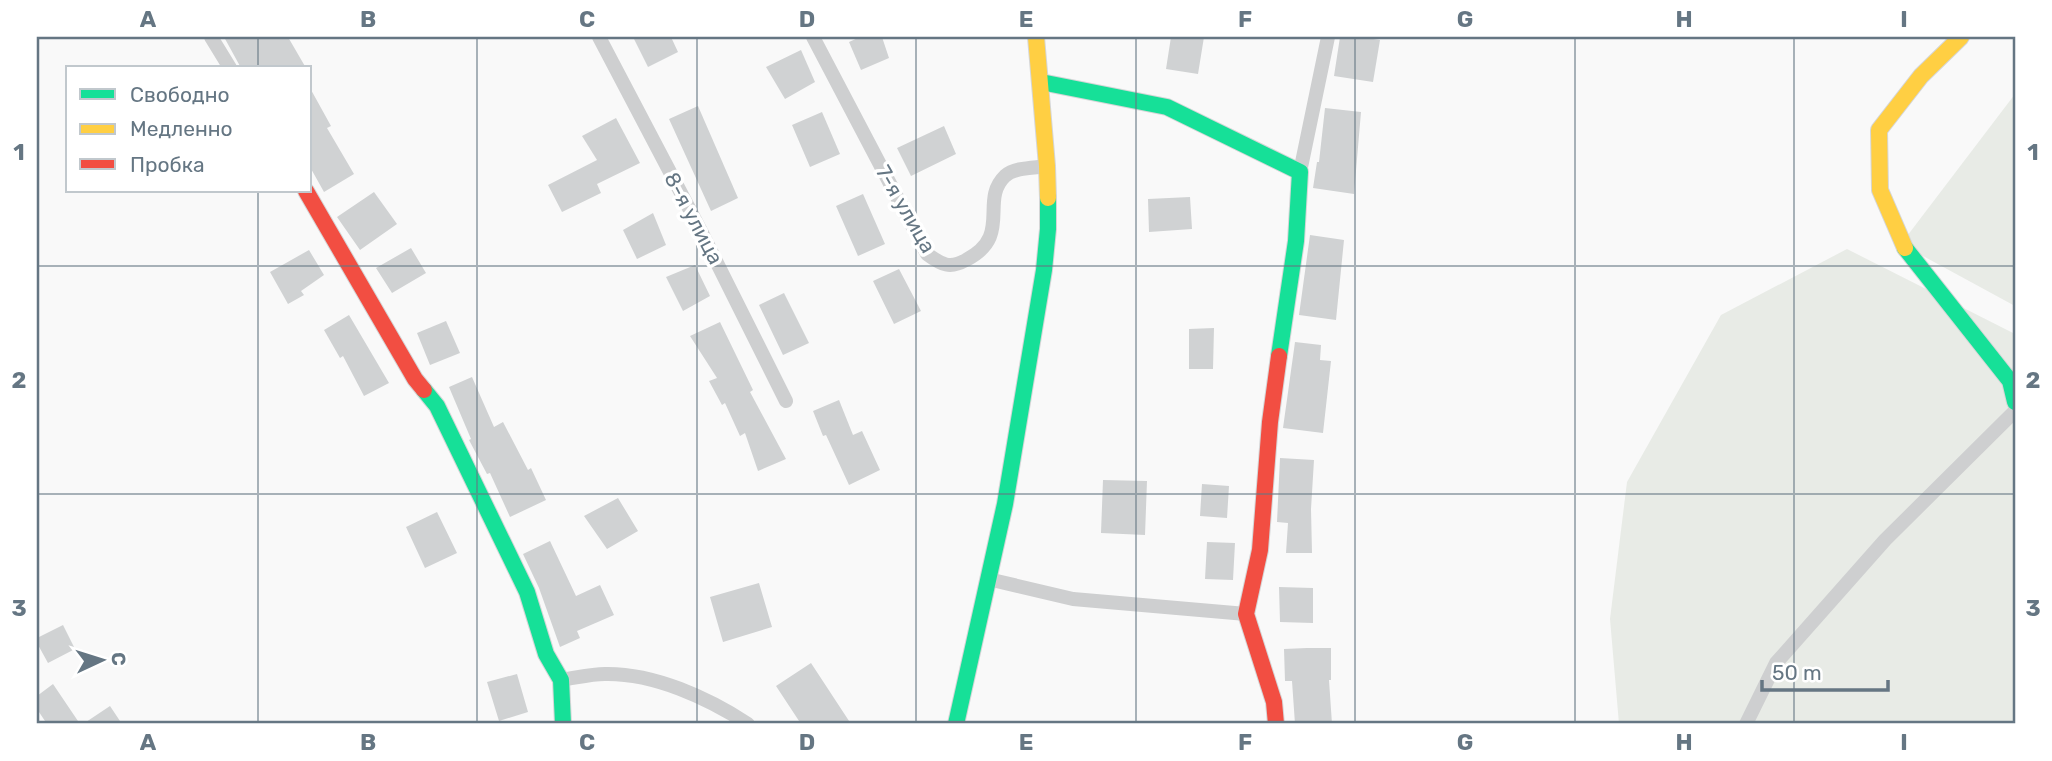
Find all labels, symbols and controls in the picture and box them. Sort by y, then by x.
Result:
text: A [140,5,157,33]
text: B [360,5,376,33]
text: C [579,5,595,33]
text: D [799,5,815,33]
text: E [1019,5,1033,33]
text: F [1238,5,1252,33]
text: G [1457,5,1473,33]
text: H [1675,5,1693,33]
text: I [1900,5,1908,33]
legend [66,66,312,192]
text: Свободно [130,82,230,107]
text: Медленно [130,116,233,141]
text: 1 [13,138,25,166]
text: 1 [2027,138,2039,166]
text: Пробка [130,152,205,177]
street label: 7-я улица [871,161,941,257]
street label: 8-я улица [659,168,729,268]
text: 2 [12,366,26,394]
text: 2 [2026,366,2040,394]
text: 3 [11,594,27,622]
text: 3 [2025,594,2041,622]
north arrow [66,624,136,694]
scale bar [1762,649,1888,693]
text: С [107,651,130,666]
text: 50 m [1772,660,1822,685]
text: A [140,728,157,756]
text: B [360,728,376,756]
text: C [579,728,595,756]
text: D [799,728,815,756]
text: E [1019,728,1033,756]
text: F [1238,728,1252,756]
text: G [1457,728,1473,756]
text: H [1675,728,1693,756]
text: I [1900,728,1908,756]

